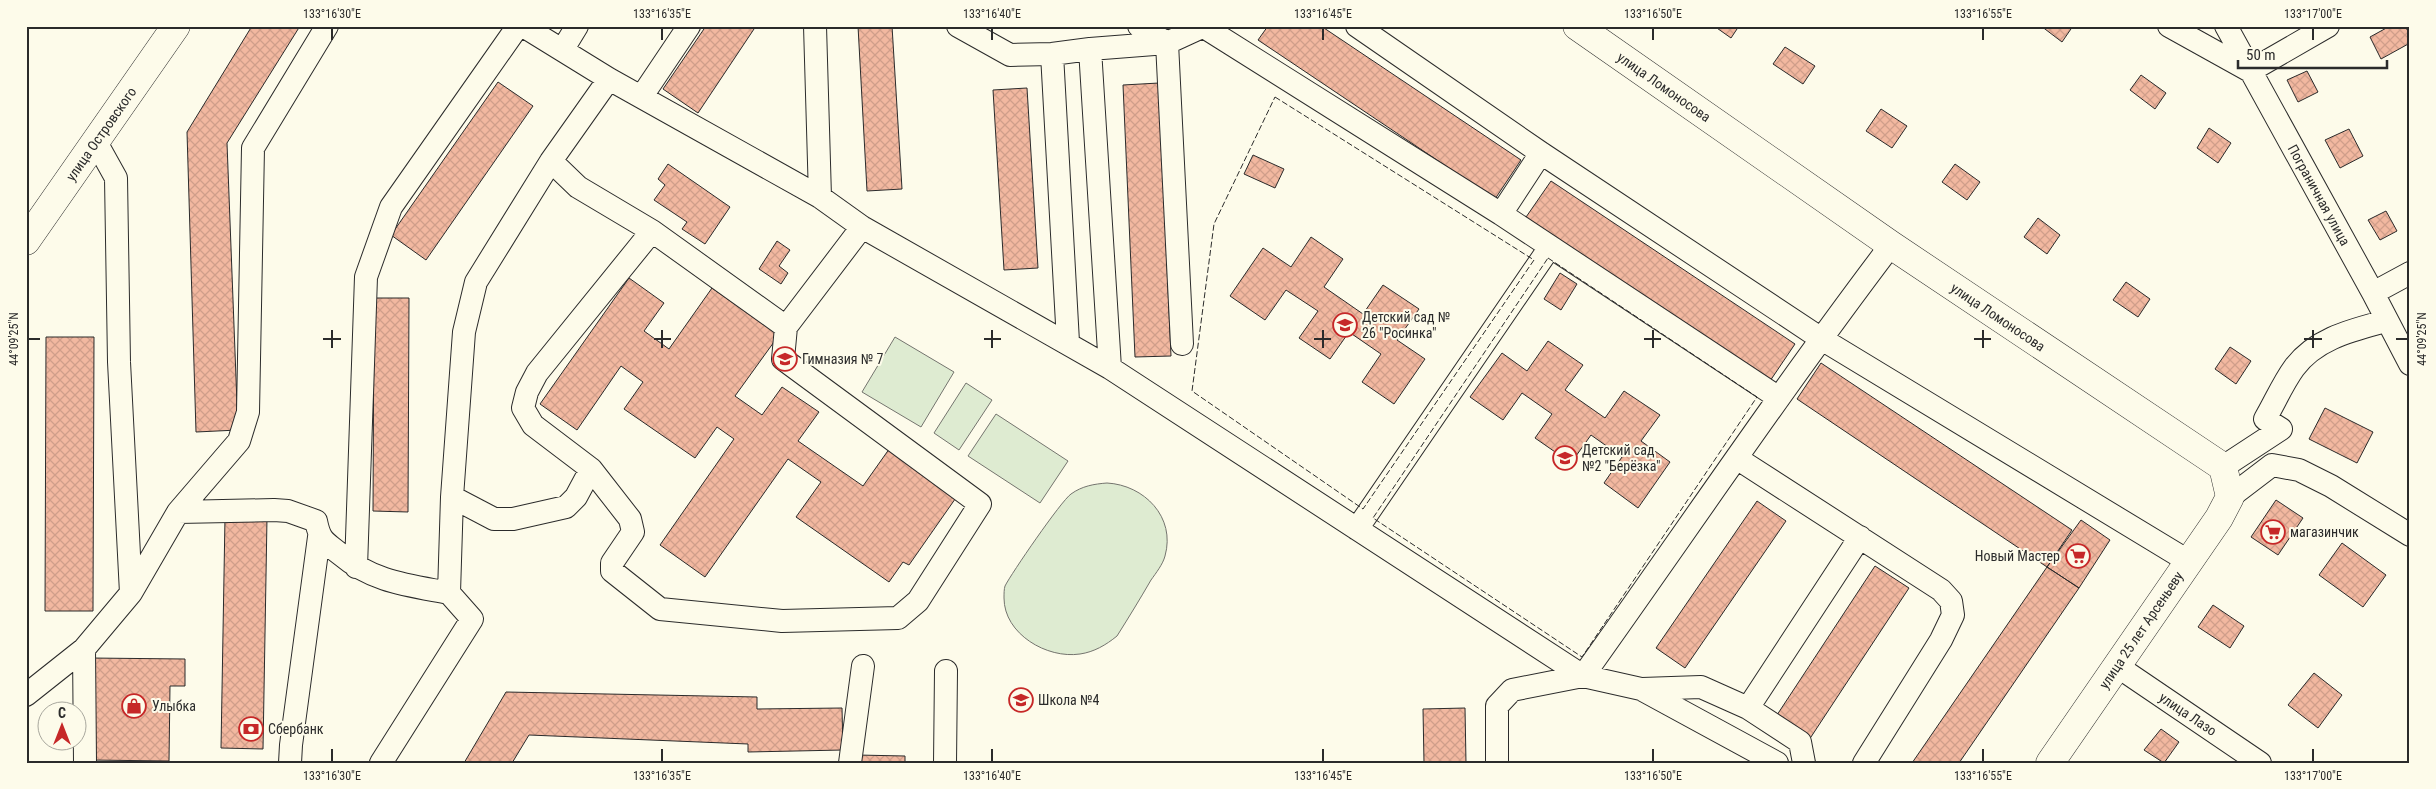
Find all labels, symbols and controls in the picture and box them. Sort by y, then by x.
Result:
text: 133°16'30"E [303,7,361,21]
text: 133°16'35"E [633,7,691,21]
text: 133°16'40"E [963,7,1021,21]
text: 133°16'45"E [1294,7,1352,21]
text: 133°16'50"E [1624,7,1682,21]
text: 133°16'55"E [1954,7,2012,21]
text: 133°17'00"E [2284,7,2342,21]
scale bar [2238,38,2387,70]
text: 50 m [2246,46,2276,64]
street label: улица Ломоносова [1614,49,1714,125]
street label: улица Островского [63,84,139,184]
street label: Пограничная улица [2285,142,2353,248]
street label: улица Ломоносова [1948,280,2048,354]
place label: Детский сад № 26 "Росинка" [1362,309,1450,341]
text: 44°09'25"N [7,312,21,366]
school or university icon: Детский сад № 26 "Росинка" [1332,312,1358,338]
text: 44°09'25"N [2415,312,2429,366]
school or university icon: Гимназия № 7 [772,346,798,372]
place label: Гимназия № 7 [802,351,883,367]
place label: Детский сад №2 "Берёзка" [1582,442,1660,474]
school or university icon: Детский сад №2 "Берёзка" [1552,445,1578,471]
supermarket icon: магазинчик [2260,519,2286,545]
place label: магазинчик [2290,524,2359,540]
supermarket icon: Новый Мастер [2065,543,2091,569]
place label: Новый Мастер [1975,548,2060,564]
street label: улица 25 лет Арсеньеву [2096,568,2186,692]
school or university icon: Школа №4 [1008,687,1034,713]
street label: улица Лазо [2156,689,2220,739]
place label: Школа №4 [1038,692,1099,708]
shop icon: Улыбка [121,693,147,719]
place label: Улыбка [152,698,196,714]
north arrow [38,702,88,752]
text: С [58,705,66,721]
bank icon: Сбербанк [238,716,264,742]
place label: Сбербанк [268,721,324,737]
text: 133°16'30"E [303,769,361,783]
text: 133°16'35"E [633,769,691,783]
text: 133°16'40"E [963,769,1021,783]
text: 133°16'45"E [1294,769,1352,783]
text: 133°16'50"E [1624,769,1682,783]
text: 133°16'55"E [1954,769,2012,783]
text: 133°17'00"E [2284,769,2342,783]

